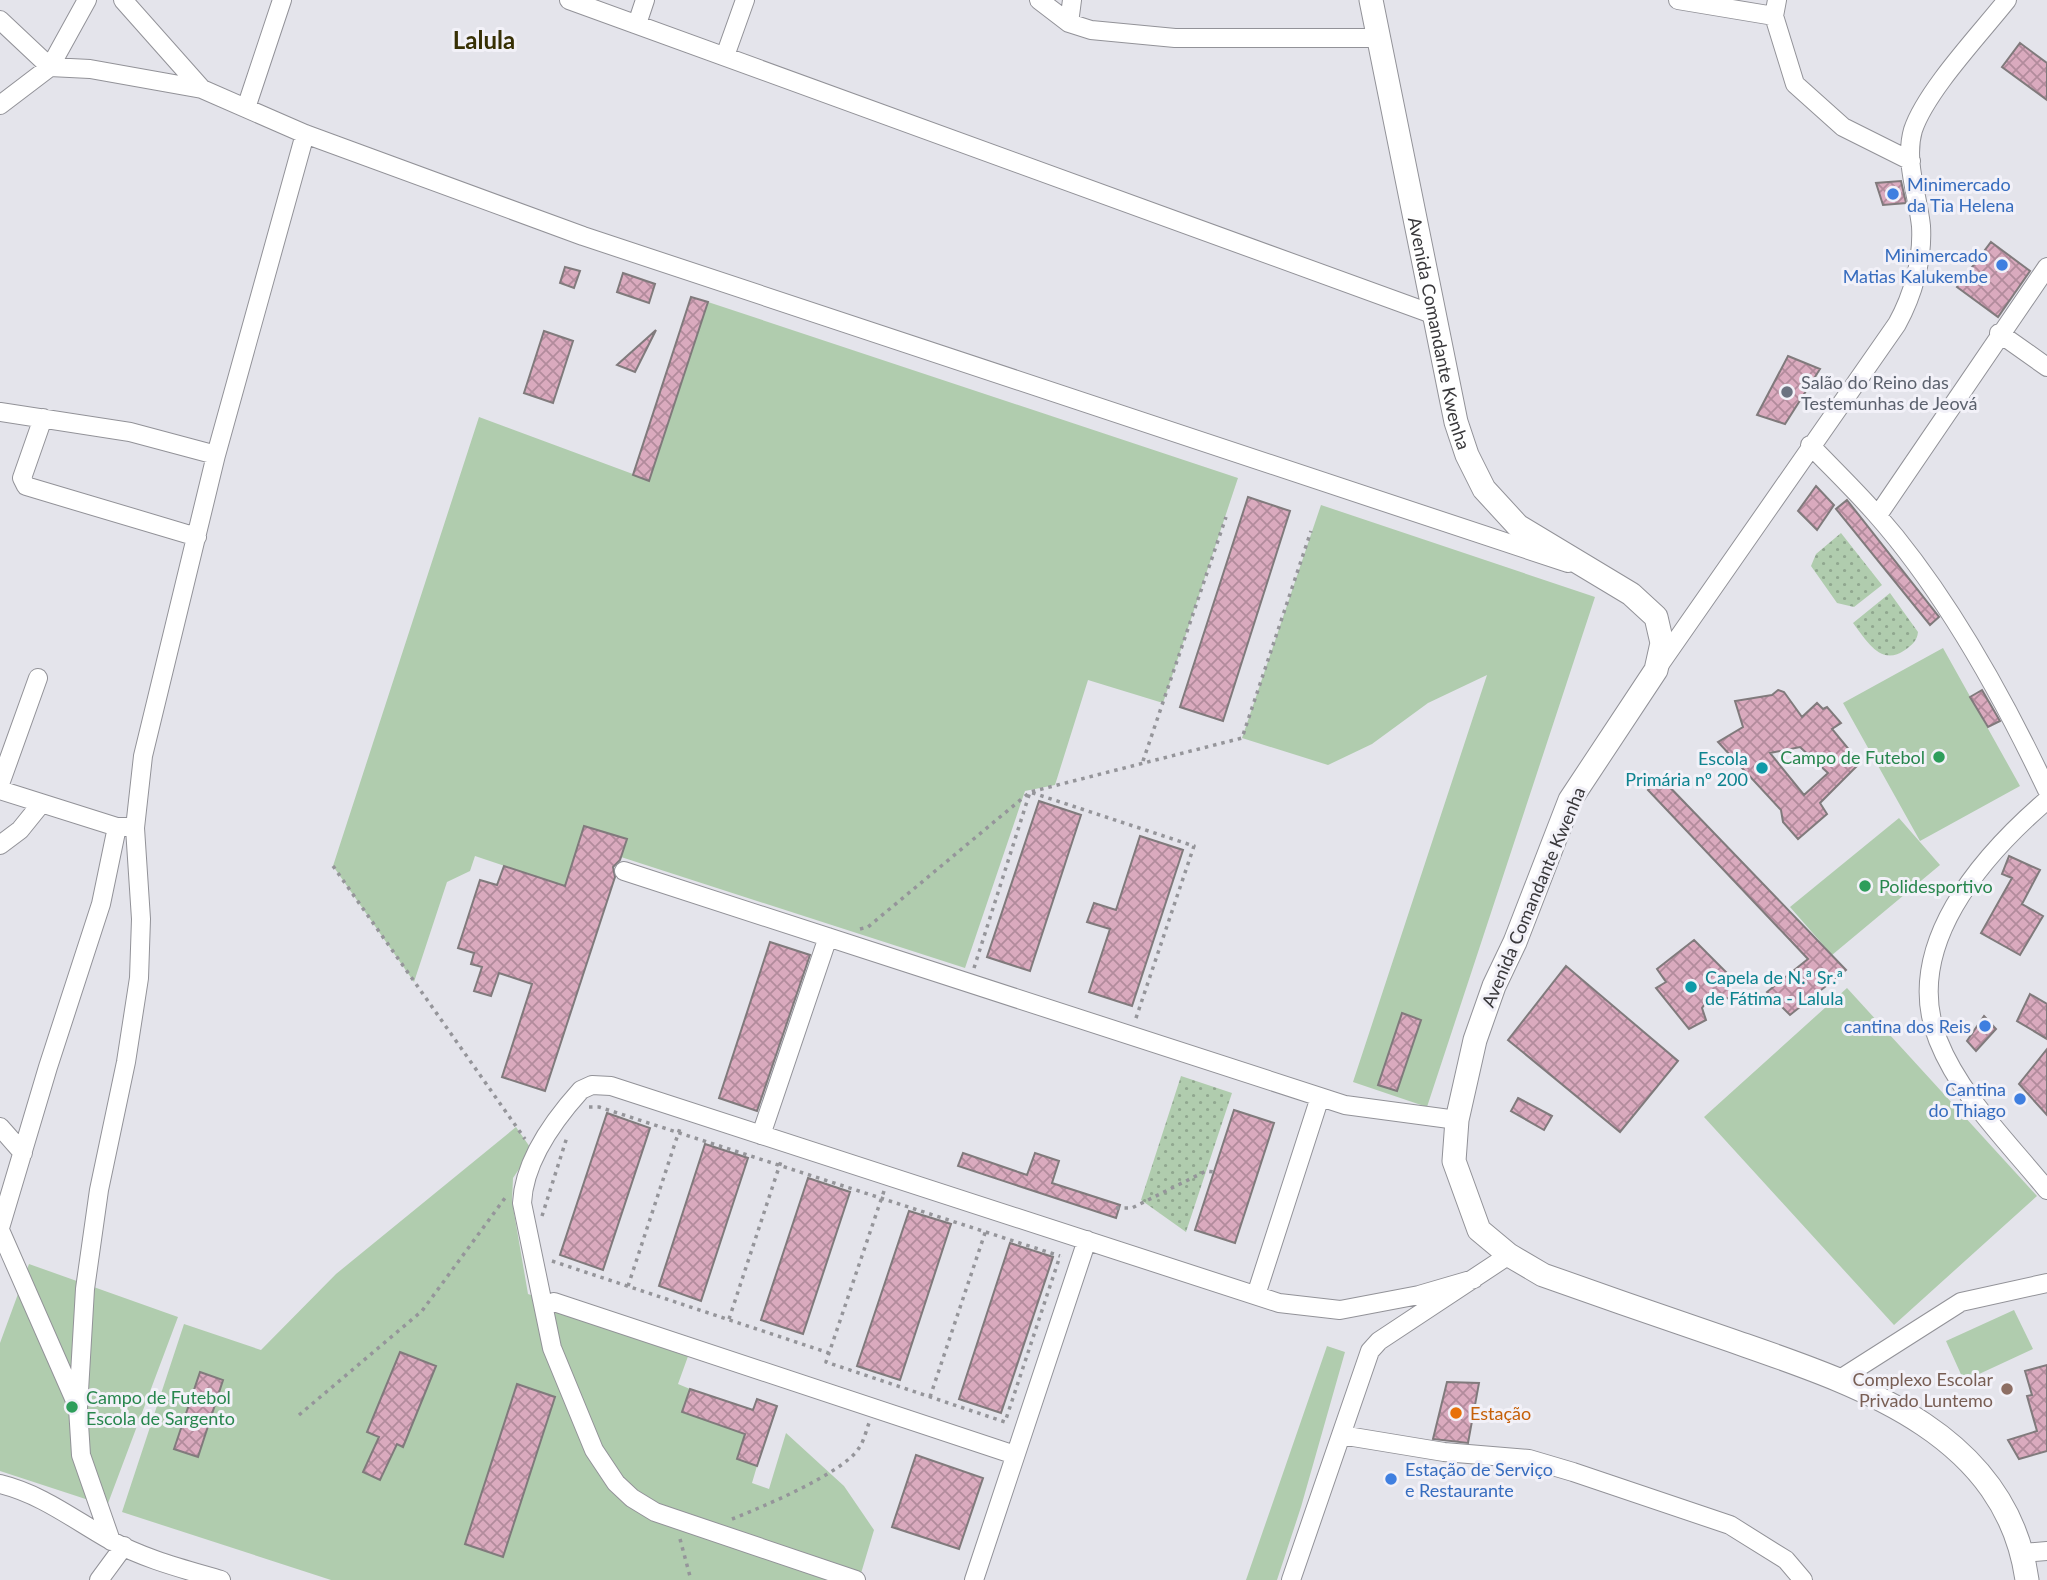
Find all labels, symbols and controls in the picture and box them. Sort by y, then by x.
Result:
district label: Lalula [453,25,515,54]
place label: Minimercado da Tia Helena [1907,173,2014,216]
marker: Minimercado da Tia Helena [1885,186,1901,202]
street label: Avenida Comandante Kwenha [1404,215,1475,452]
place label: Minimercado Matias Kalukembe [1843,244,1988,287]
marker: Minimercado Matias Kalukembe [1994,257,2010,273]
place label: Salão do Reino das Testemunhas de Jeová [1801,371,1977,414]
marker: Salão do Reino das Testemunhas de Jeová [1779,384,1795,400]
place label: Campo de Futebol [1780,746,1925,768]
place label: Escola Primária nº 200 [1625,747,1748,790]
marker: Campo de Futebol [1931,749,1947,765]
marker: Escola Primária nº 200 [1754,760,1770,776]
street label: Avenida Comandante Kwenha [1477,784,1589,1010]
place label: Polidesportivo [1879,875,1993,897]
marker: Polidesportivo [1857,878,1873,894]
place label: Capela de N.ª Sr.ª de Fátima - Lalula [1705,966,1843,1009]
marker: Capela de N.ª Sr.ª de Fátima - Lalula [1683,979,1699,995]
place label: cantina dos Reis [1844,1015,1971,1037]
marker: cantina dos Reis [1977,1018,1993,1034]
place label: Cantina do Thiago [1928,1078,2006,1121]
marker: Cantina do Thiago [2012,1091,2028,1107]
place label: Complexo Escolar Privado Luntemo [1853,1368,1993,1411]
marker: Complexo Escolar Privado Luntemo [1999,1381,2015,1397]
place label: Campo de Futebol Escola de Sargento [86,1386,235,1429]
marker: Campo de Futebol Escola de Sargento [64,1399,80,1415]
place label: Estação [1470,1402,1531,1424]
marker: Estação [1448,1405,1464,1421]
place label: Estação de Serviço e Restaurante [1405,1458,1553,1501]
marker: Estação de Serviço e Restaurante [1383,1471,1399,1487]

